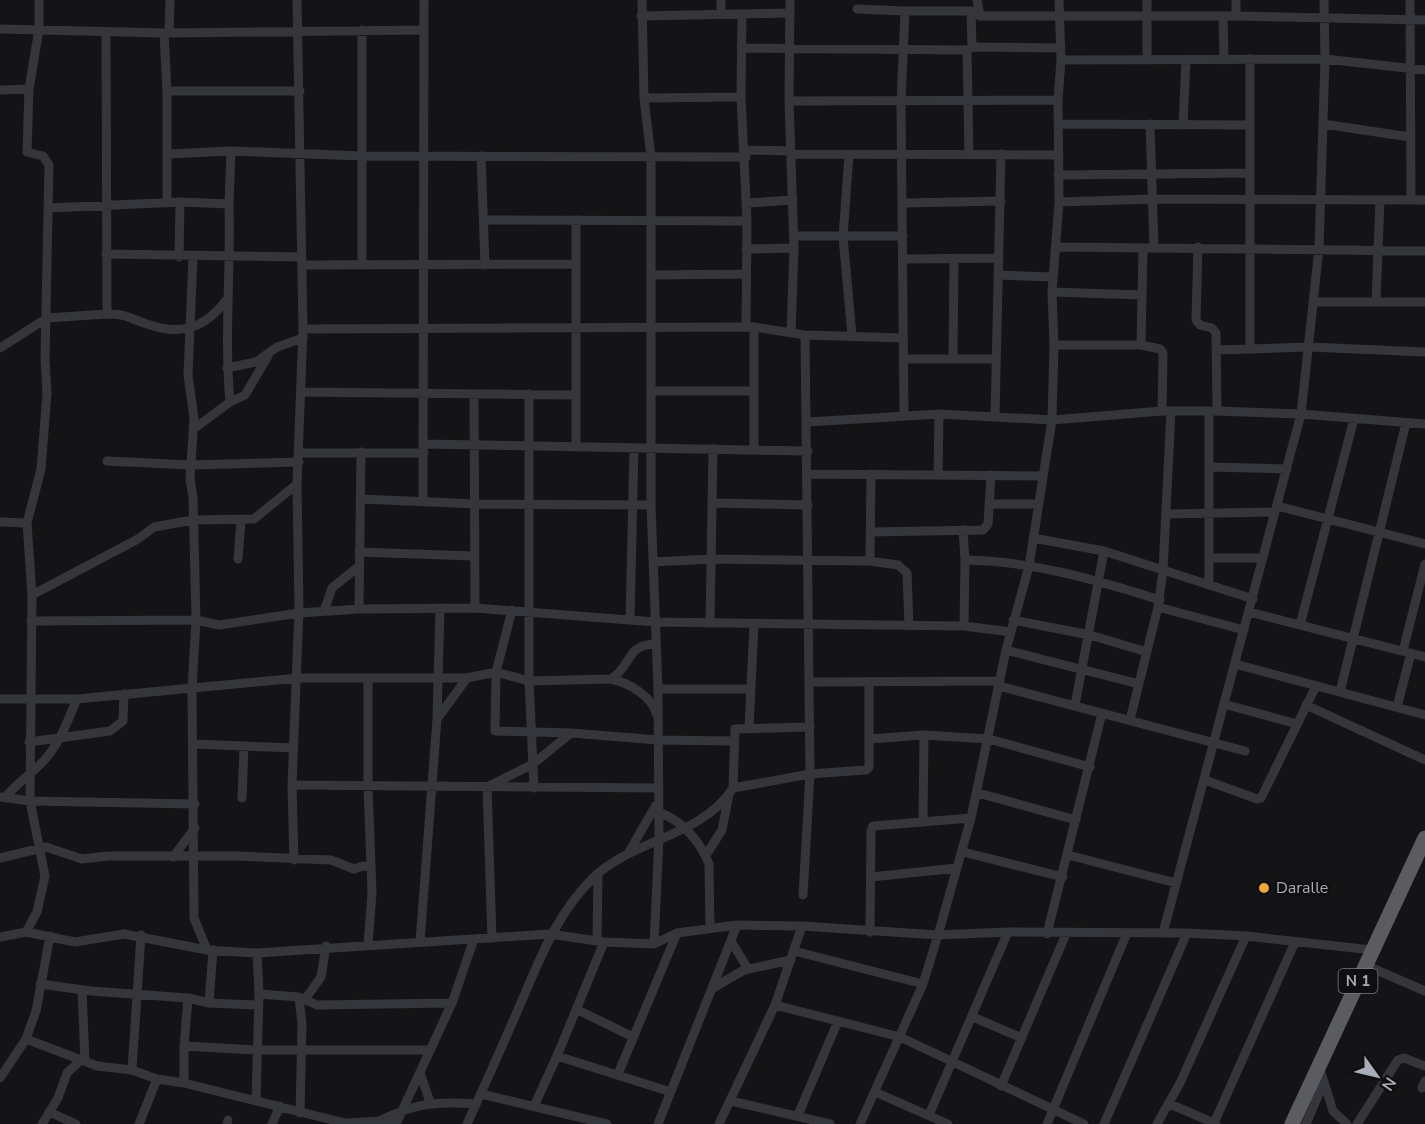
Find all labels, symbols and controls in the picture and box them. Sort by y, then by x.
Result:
place label: Daralle [1276,877,1328,899]
marker: Daralle [1257,881,1271,895]
road number: N 1 [1338,969,1378,993]
north arrow [1347,1046,1407,1106]
text: N [1376,1073,1401,1095]

